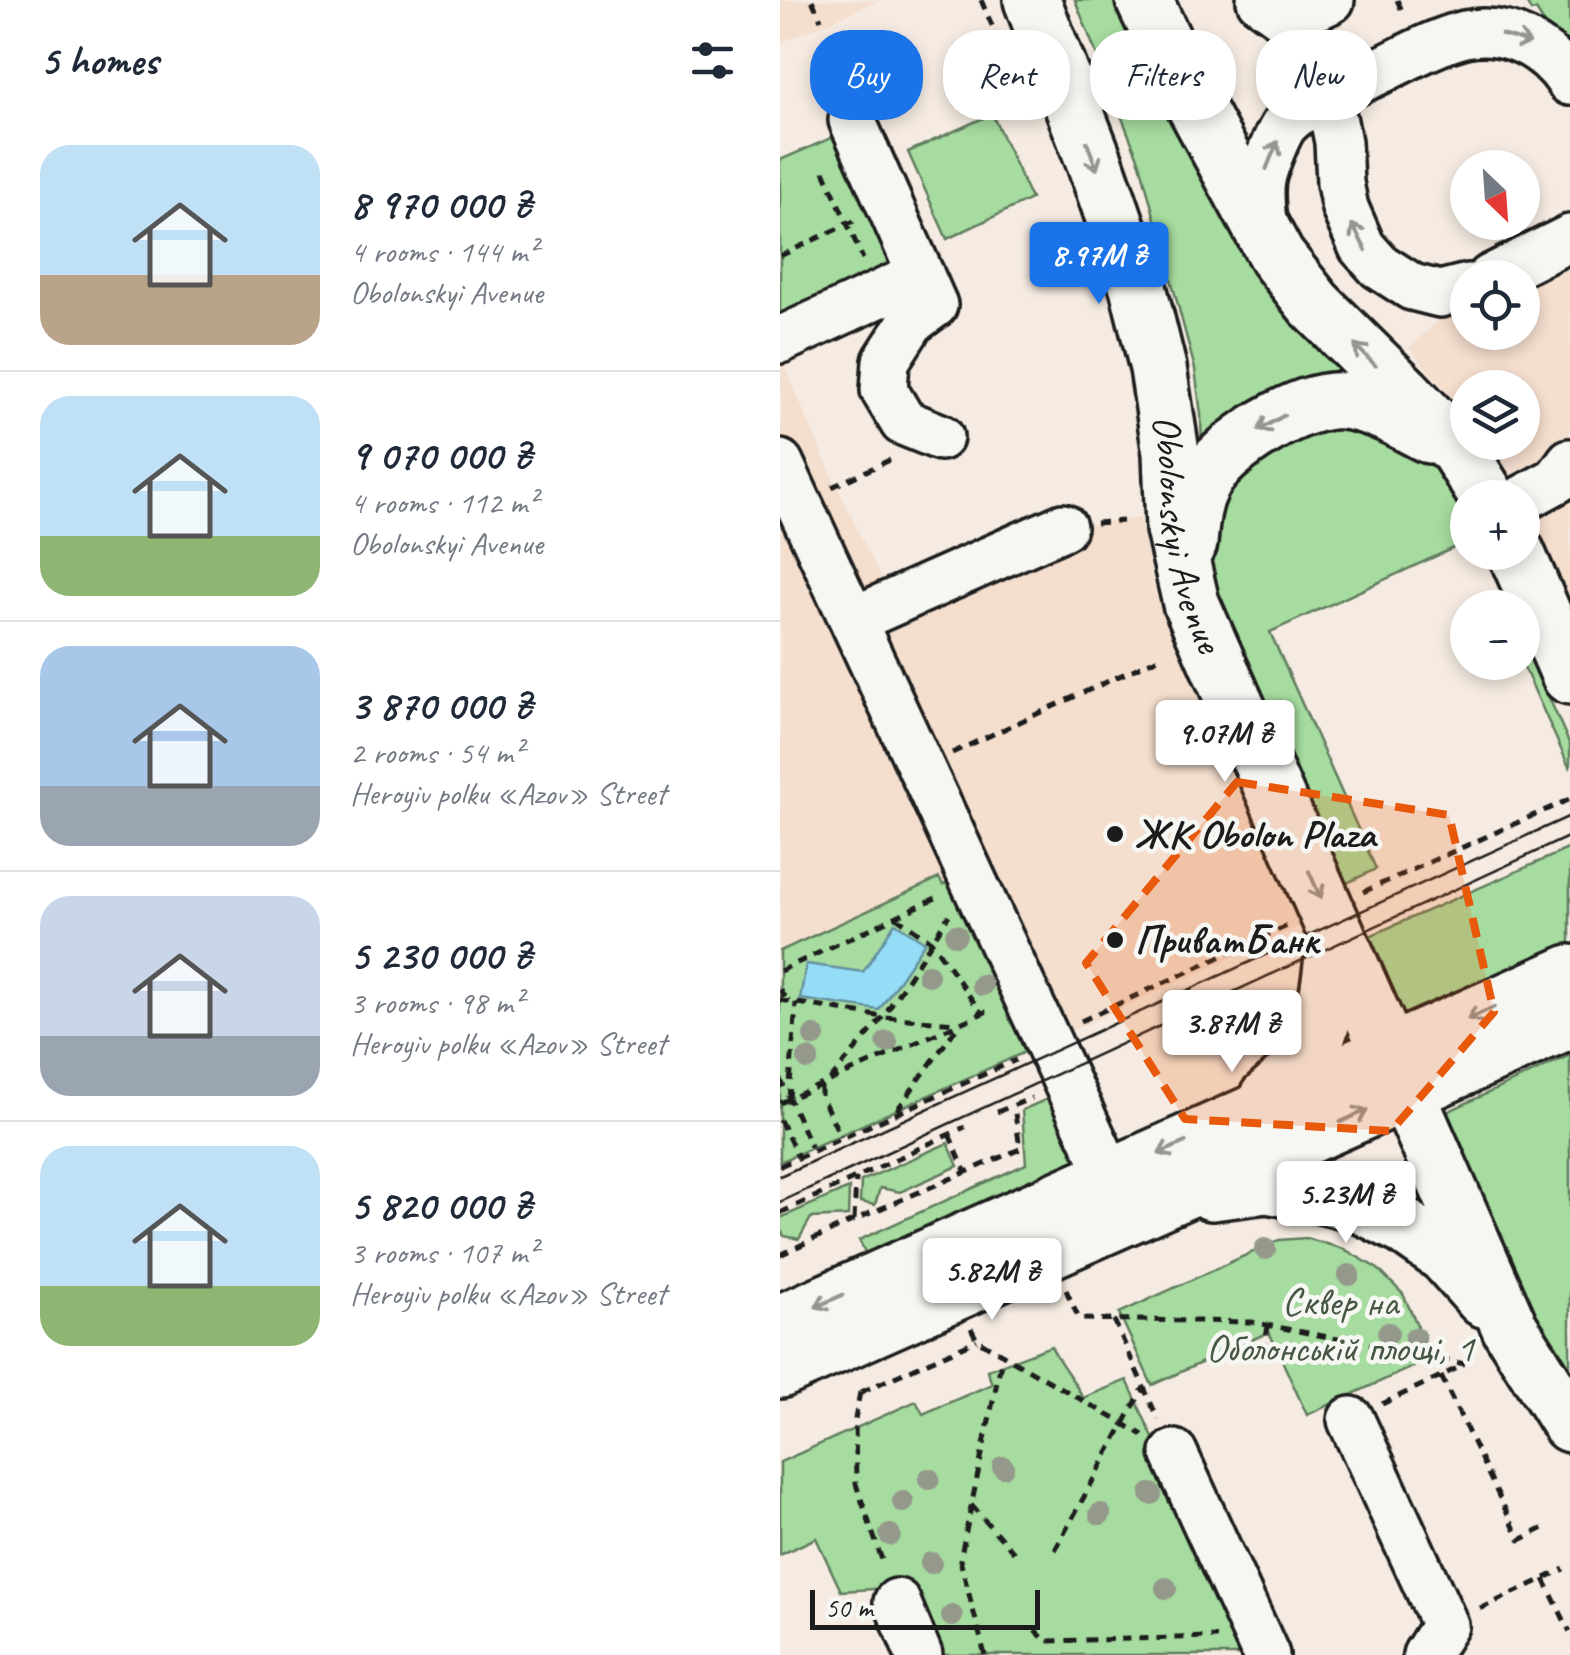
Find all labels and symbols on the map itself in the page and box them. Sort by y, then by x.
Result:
one-way arrow [1499,31,1531,49]
one-way arrow [1084,140,1102,171]
one-way arrow [1264,140,1282,171]
north arrow [1450,150,1540,240]
pin: 8.97M ₴ [1007,222,1191,307]
one-way arrow [1349,222,1368,252]
one-way arrow [1354,343,1378,367]
street label: Obolonskyi Avenue [1141,412,1236,663]
one-way arrow [1257,414,1286,434]
pin: 9.07M ₴ [1133,700,1317,785]
place label: ЖК Obolon Plaza [1135,809,1378,859]
marker: ЖК Obolon Plaza [1104,823,1126,845]
one-way arrow [1307,869,1325,900]
place label: ПриватБанк [1135,915,1322,965]
marker: ПриватБанк [1104,929,1126,951]
pin: 3.87M ₴ [1140,990,1324,1075]
one-way arrow [1467,1004,1497,1023]
one-way arrow [1339,1106,1369,1124]
one-way arrow [1157,1140,1188,1158]
pin: 5.23M ₴ [1254,1161,1438,1246]
pin: 5.82M ₴ [900,1238,1084,1323]
park label: Сквер на Оболонській площі, 1 [1206,1277,1476,1373]
one-way arrow [814,1293,845,1311]
scale bar [810,1585,1040,1630]

